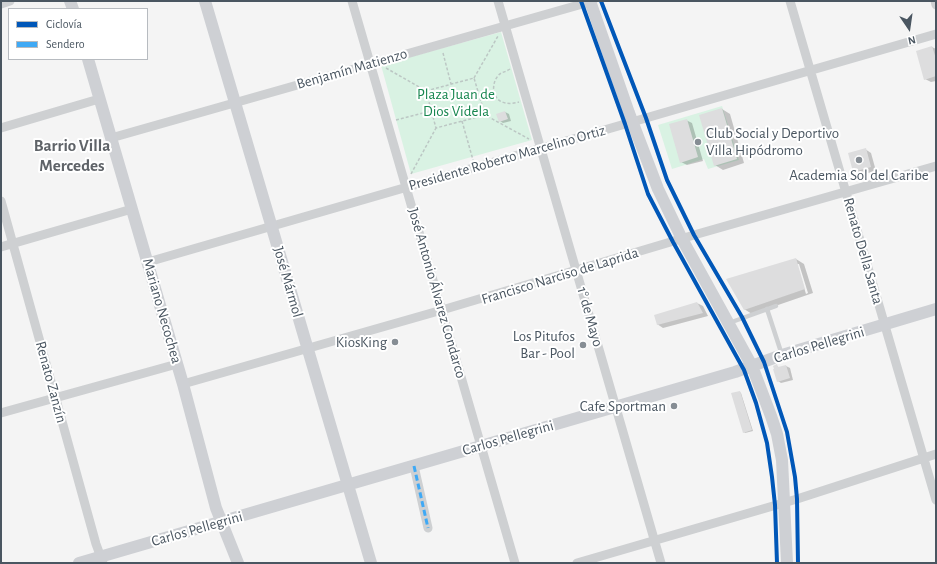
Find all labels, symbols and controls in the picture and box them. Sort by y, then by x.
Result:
legend [8,8,148,60]
north arrow [889,8,929,48]
text: Ciclovía [46,18,82,30]
text: N [907,34,917,46]
text: Sendero [46,38,85,50]
street label: Benjamín Matienzo [295,45,409,93]
park label: Plaza Juan de Dios Videla [417,85,495,120]
street label: Presidente Roberto Marcelino Ortiz [407,121,607,195]
place label: Club Social y Deportivo Villa Hipódromo [706,124,839,159]
district label: Barrio Villa Mercedes [34,136,110,176]
marker: Club Social y Deportivo Villa Hipódromo [693,137,703,147]
marker: Academia Sol del Caribe [854,155,864,165]
place label: Academia Sol del Caribe [789,166,929,184]
street label: Renato Della Santa [839,196,887,306]
street label: José Antonio Álvarez Condarco [404,206,470,380]
street label: José Mármol [269,244,307,320]
street label: Francisco Narciso de Laprida [479,244,641,308]
street label: Mariano Necochea [138,256,186,366]
street label: 1° de Mayo [573,285,607,349]
street label: Carlos Pellegrini [771,323,867,367]
place label: Los Pitufos Bar - Pool [513,327,575,362]
place label: KiosKing [336,333,387,351]
marker: KiosKing [390,337,400,347]
street label: Renato Zanzín [31,339,71,425]
marker: Los Pitufos Bar - Pool [578,340,588,350]
place label: Cafe Sportman [580,397,666,415]
marker: Cafe Sportman [669,401,679,411]
street label: Carlos Pellegrini [460,416,556,460]
street label: Carlos Pellegrini [149,507,245,551]

